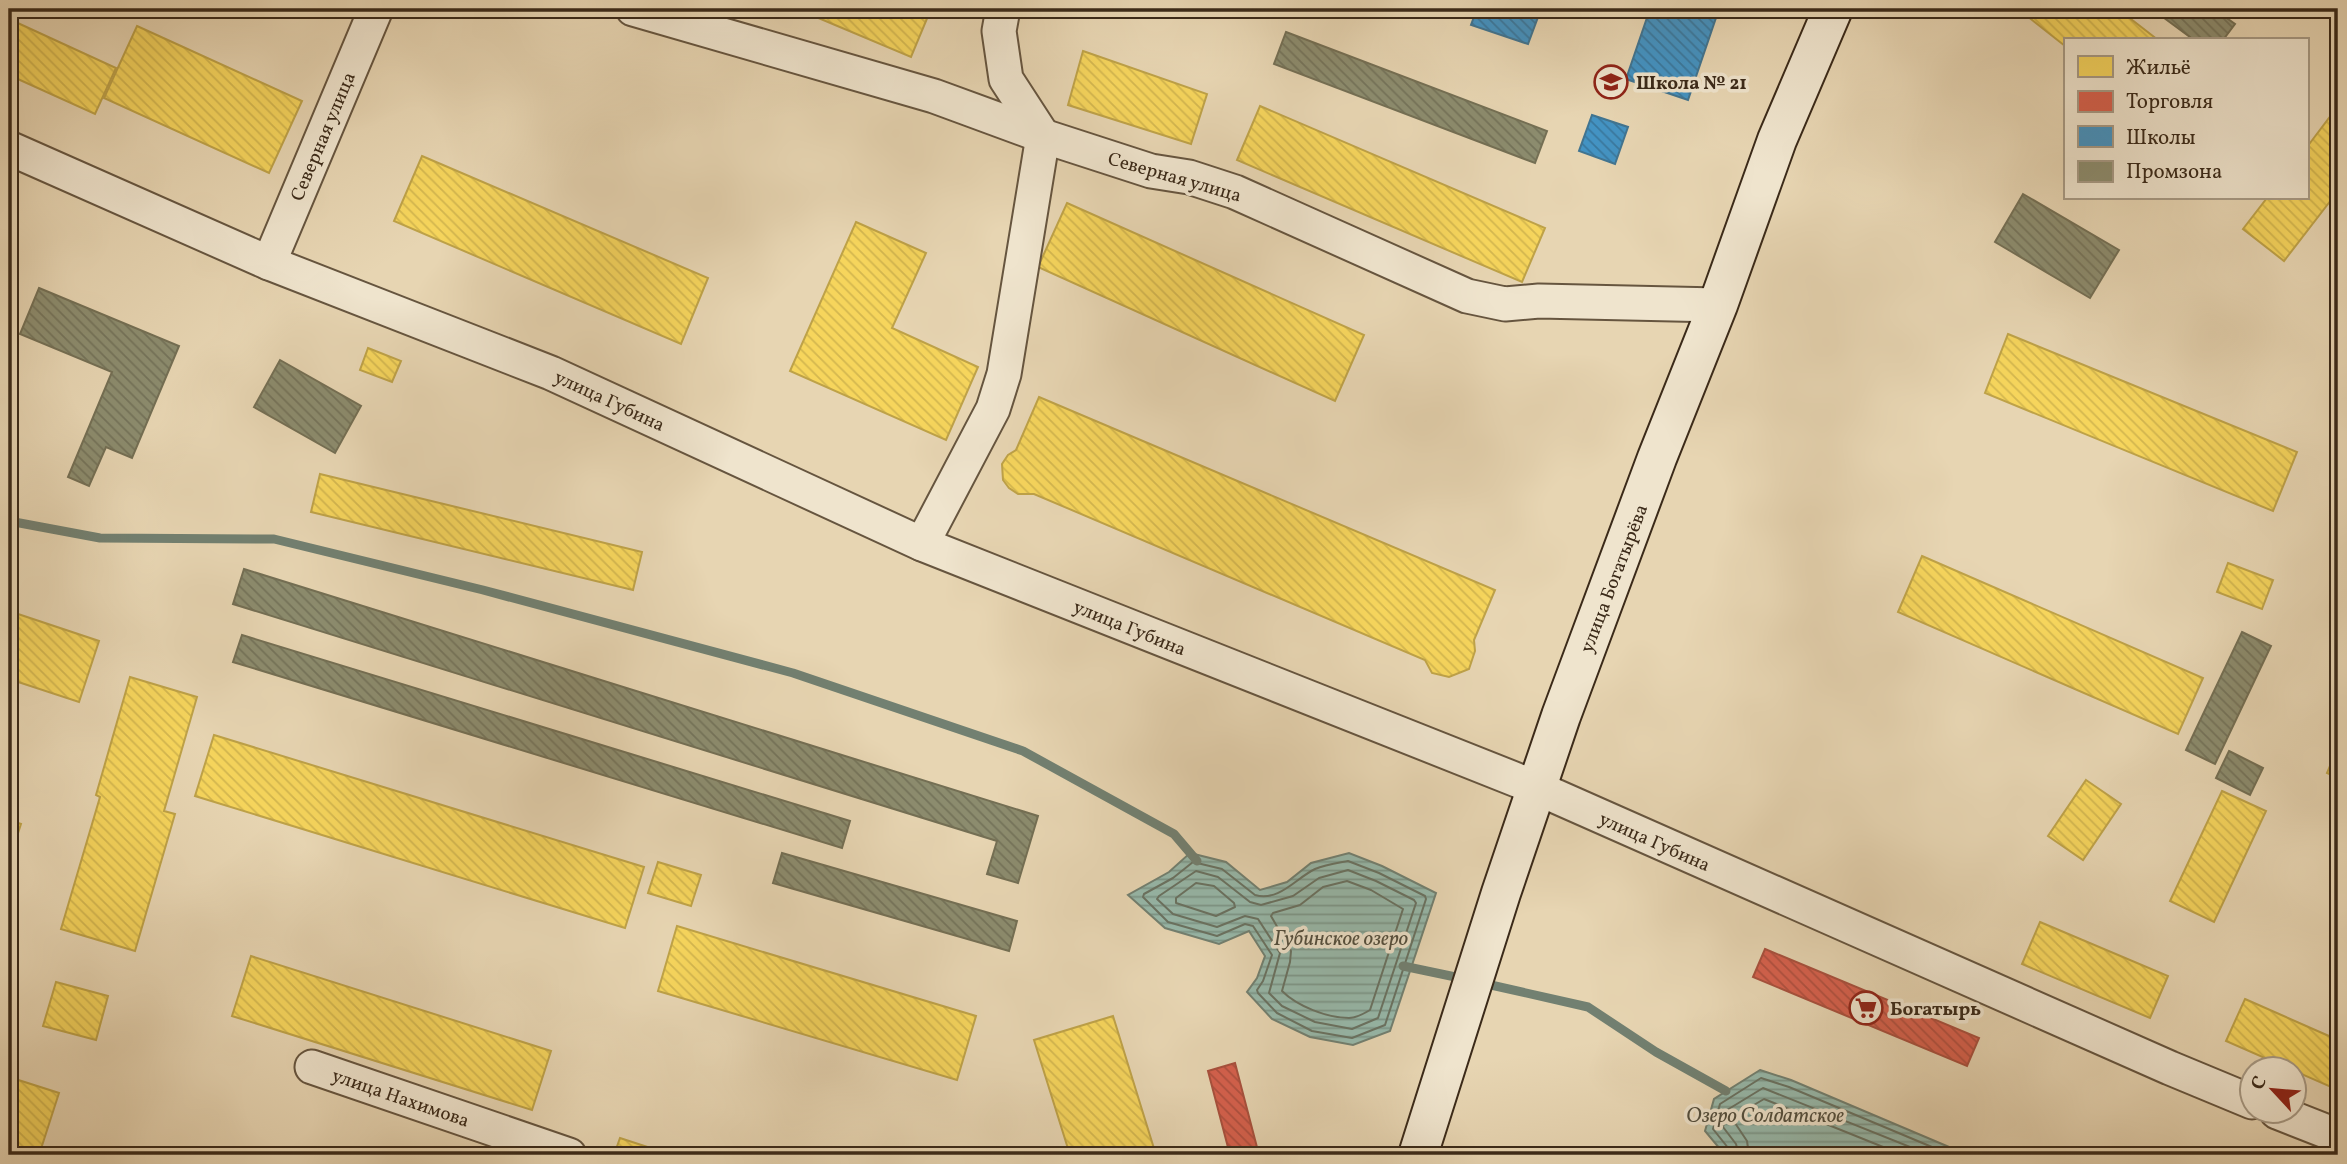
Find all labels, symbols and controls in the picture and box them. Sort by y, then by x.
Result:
legend [2064,38,2308,200]
text: Жильё [2126,54,2191,83]
school or university icon: Школа № 21 [1592,63,1630,101]
street label: Северная улица [285,68,363,205]
place label: Школа № 21 [1636,71,1747,97]
text: Торговля [2126,88,2213,117]
text: Школы [2126,124,2196,153]
street label: Северная улица [1105,146,1244,209]
text: Промзона [2126,158,2222,187]
street label: улица Губина [550,365,669,439]
street label: улица Богатырёва [1575,501,1655,657]
street label: улица Губина [1069,594,1189,663]
street label: улица Губина [1594,807,1714,879]
water label: Губинское озеро [1274,925,1409,954]
supermarket icon: Богатырь [1847,989,1885,1027]
place label: Богатырь [1890,997,1981,1023]
north arrow [2238,1056,2308,1126]
street label: улица Нахимова [328,1063,473,1135]
text: С [2245,1072,2274,1095]
water label: Озеро Солдатское [1686,1102,1844,1131]

